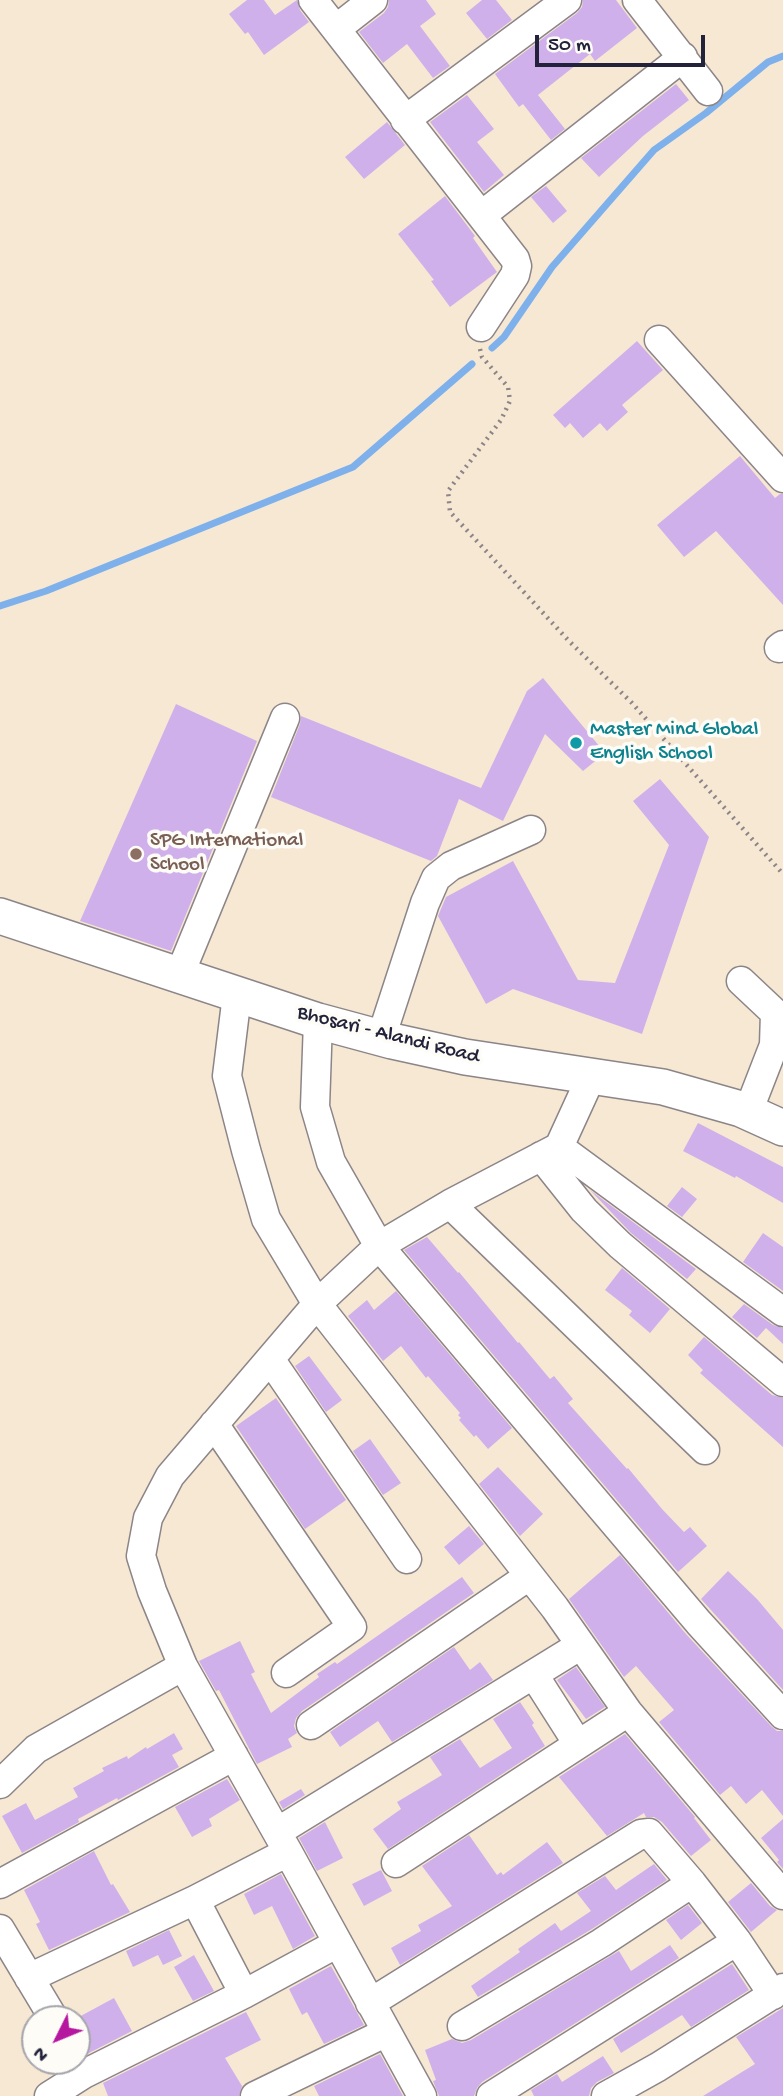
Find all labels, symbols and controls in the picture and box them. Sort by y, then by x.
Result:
scale bar [538,21,708,65]
text: 50 m [548,34,591,59]
place label: Master Mind Global English School [590,718,758,768]
marker: Master Mind Global English School [568,735,584,751]
place label: SPG International School [150,829,303,879]
marker: SPG International School [128,846,144,862]
street label: Bhosari - Alandi Road [294,1001,482,1071]
north arrow [21,2005,91,2075]
text: N [29,2041,54,2066]

